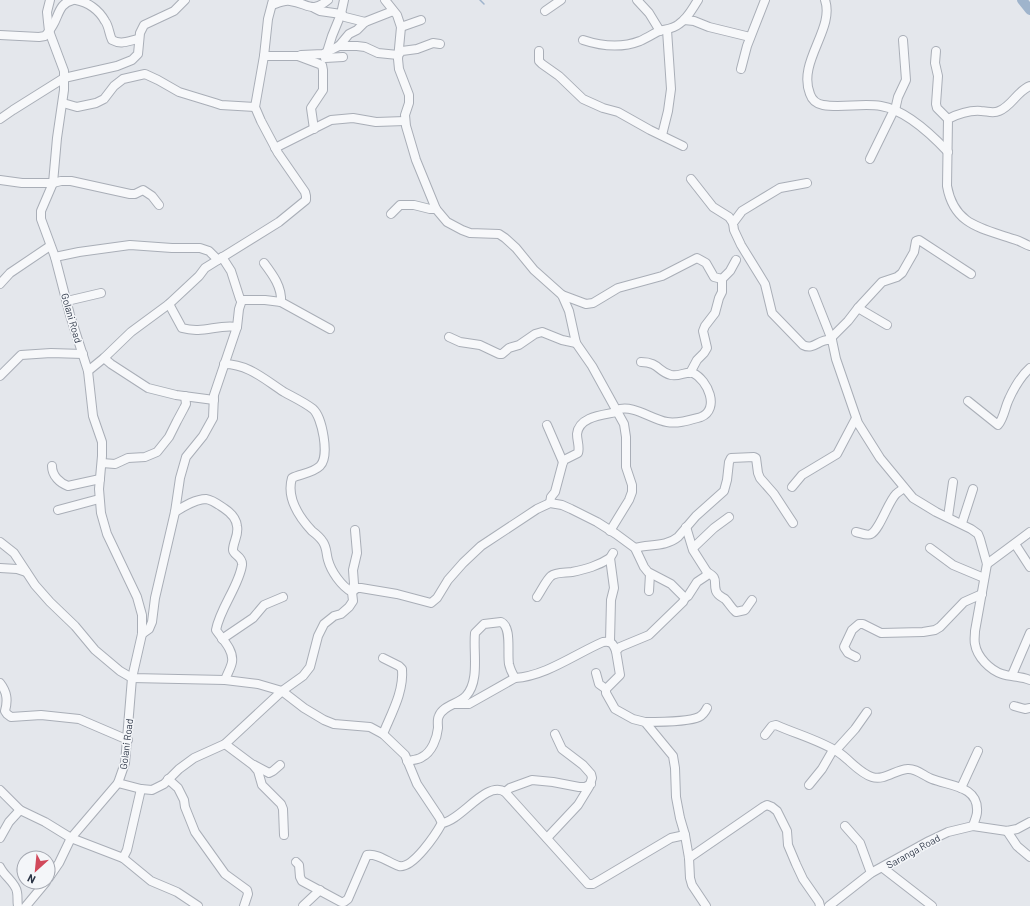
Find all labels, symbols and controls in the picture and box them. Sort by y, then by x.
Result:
street label: Golani Road [59,292,85,344]
street label: Golani Road [117,718,135,770]
street label: Saranga Road [884,831,942,871]
north arrow [16,850,56,890]
text: N [25,872,37,887]

